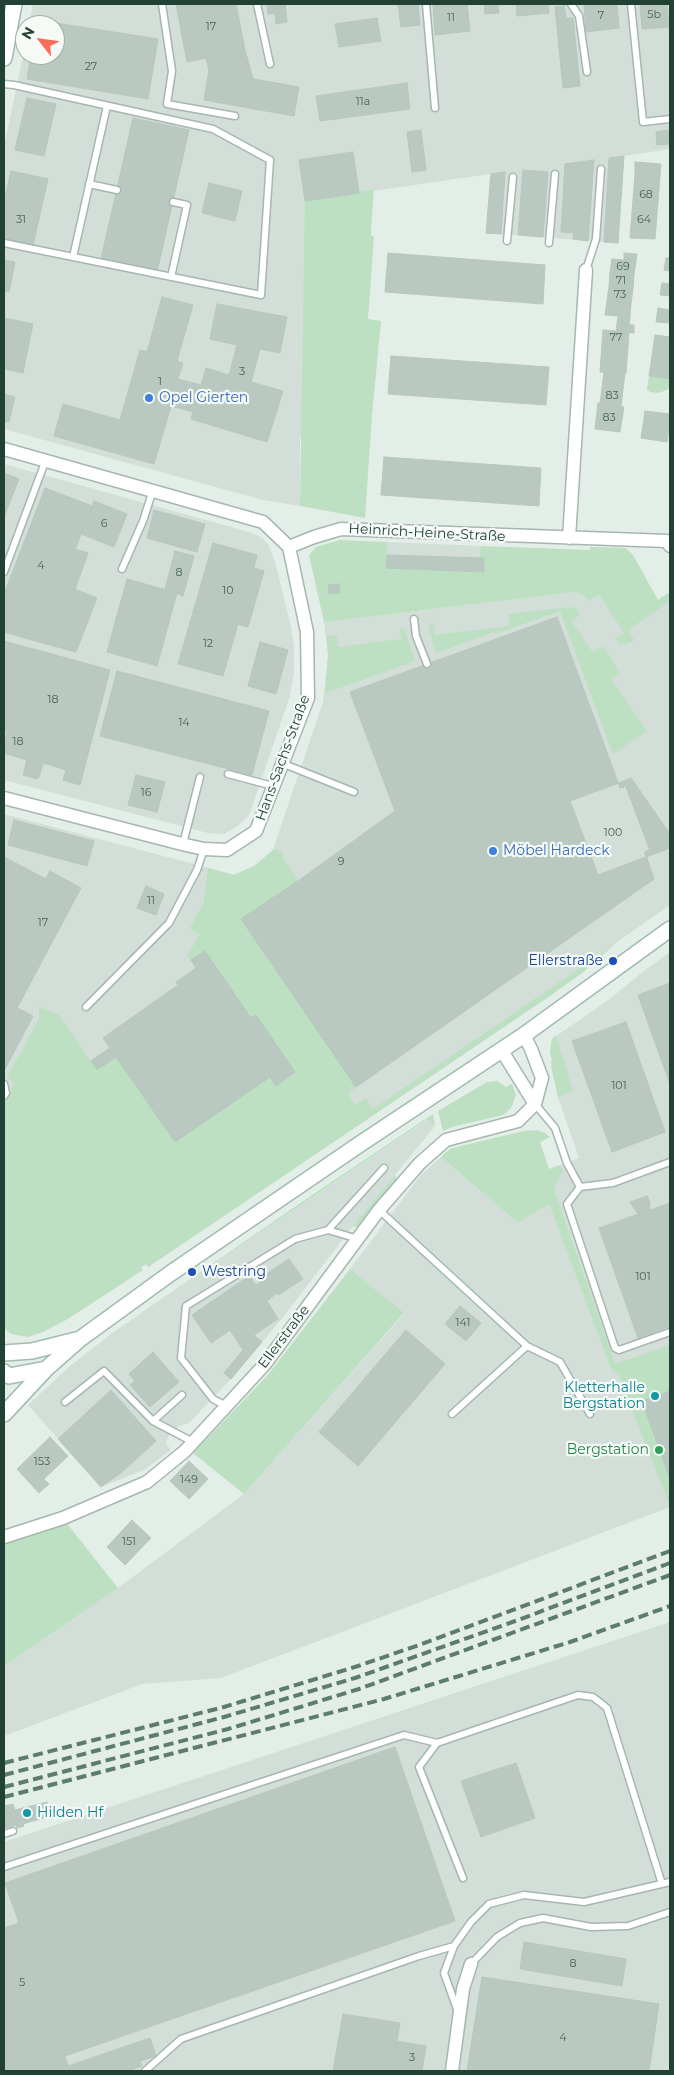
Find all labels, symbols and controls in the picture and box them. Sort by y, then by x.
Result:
house number: 5b [647,8,661,22]
house number: 7 [598,9,604,23]
house number: 11 [447,11,455,25]
north arrow [15,15,65,65]
house number: 17 [206,20,216,34]
text: N [17,24,38,42]
house number: 27 [85,60,97,74]
house number: 11a [356,95,370,109]
house number: 68 [639,188,653,202]
house number: 31 [16,213,26,227]
house number: 64 [637,213,651,227]
house number: 69 [616,260,630,274]
house number: 71 [616,274,626,288]
house number: 73 [614,288,626,302]
house number: 77 [610,331,622,345]
house number: 3 [239,365,245,379]
house number: 1 [158,375,162,389]
house number: 83 [605,389,619,403]
place label: Opel Gierten [159,390,248,406]
marker: Opel Gierten [143,392,155,404]
house number: 83 [602,411,616,425]
house number: 6 [101,517,107,531]
street label: Heinrich-Heine-Straße [348,521,506,545]
house number: 4 [37,559,45,573]
house number: 8 [175,566,183,580]
house number: 10 [222,584,234,598]
house number: 12 [203,637,213,651]
house number: 18 [48,693,58,707]
street label: Hans-Sachs-Straße [252,693,314,823]
house number: 14 [178,716,190,730]
house number: 18 [13,735,23,749]
house number: 16 [141,786,151,800]
house number: 100 [604,826,622,840]
place label: Möbel Hardeck [503,843,610,859]
marker: Möbel Hardeck [487,845,499,857]
house number: 9 [338,855,344,869]
house number: 11 [147,894,155,908]
house number: 17 [38,916,48,930]
place label: Ellerstraße [528,953,603,969]
marker: Ellerstraße [607,955,619,967]
house number: 101 [611,1079,627,1093]
place label: Westring [202,1264,266,1280]
marker: Westring [186,1266,198,1278]
house number: 101 [635,1270,651,1284]
street label: Ellerstraße [255,1302,313,1372]
house number: 141 [456,1316,470,1330]
place label: Kletterhalle Bergstation [563,1380,645,1412]
marker: Kletterhalle Bergstation [649,1390,661,1402]
place label: Bergstation [567,1442,649,1458]
marker: Bergstation [653,1444,665,1456]
house number: 153 [34,1455,50,1469]
house number: 149 [180,1473,198,1487]
house number: 151 [122,1535,136,1549]
place label: Hilden Hf [37,1805,103,1821]
marker: Hilden Hf [21,1807,33,1819]
house number: 8 [569,1957,577,1971]
house number: 5 [19,1976,25,1990]
house number: 4 [559,2031,567,2045]
house number: 3 [409,2051,415,2065]

